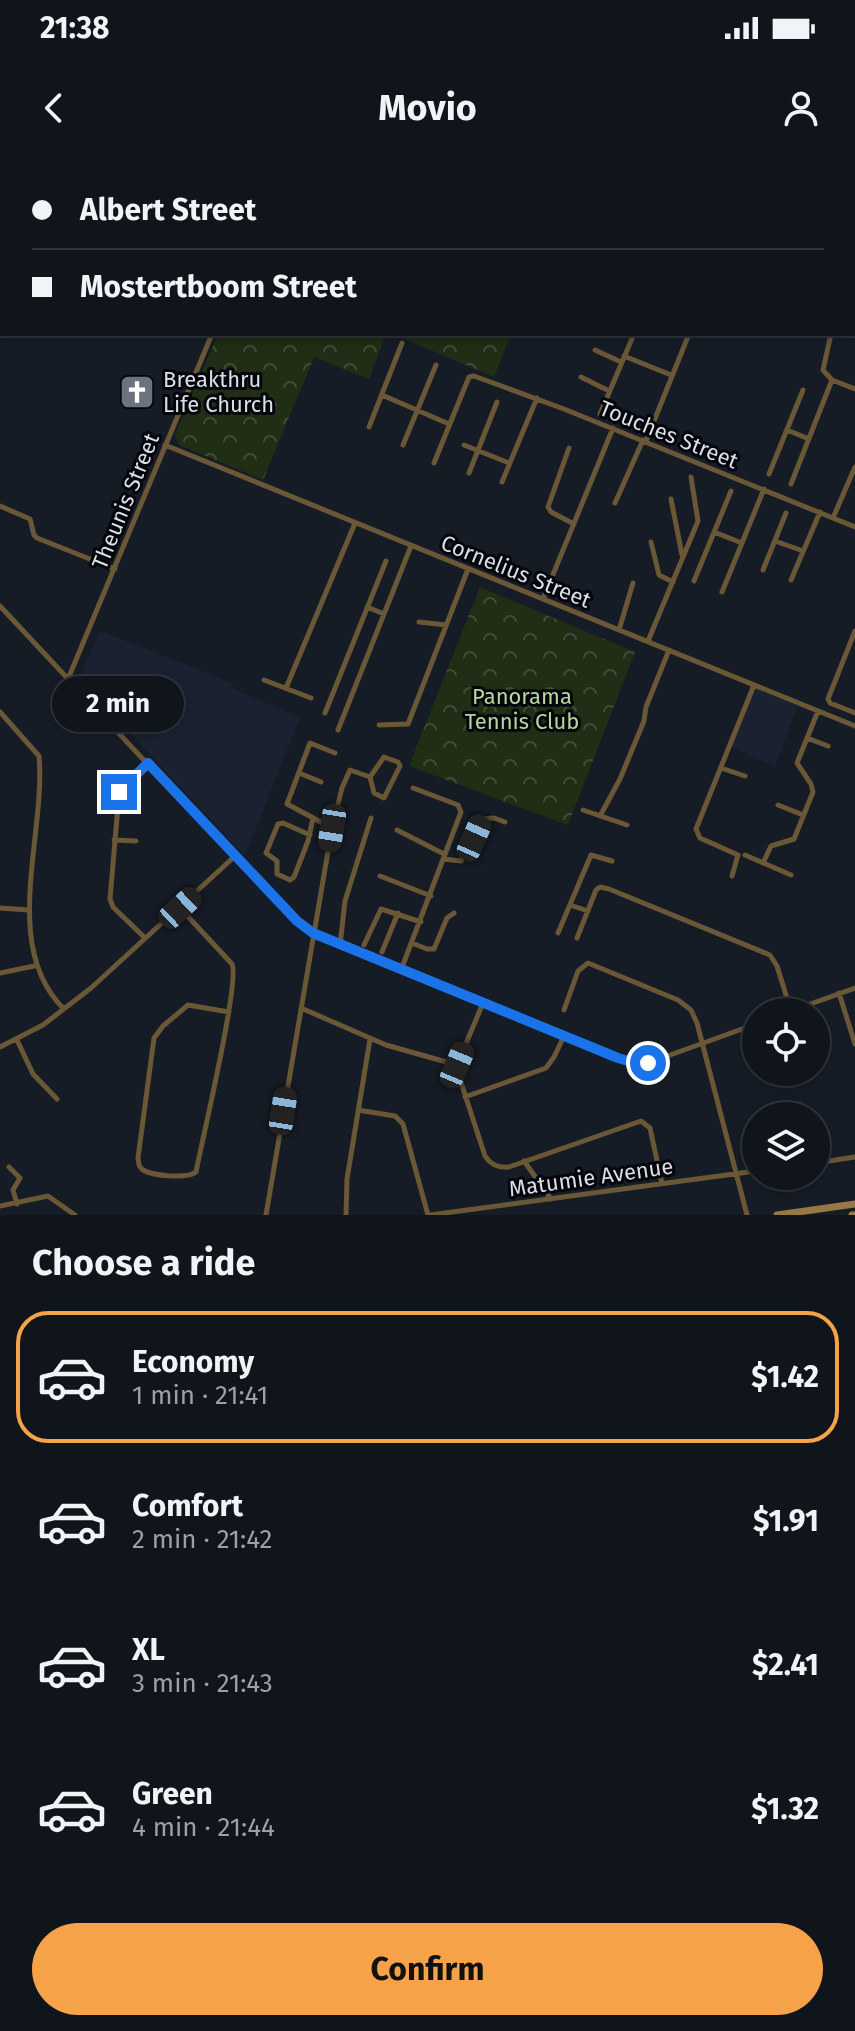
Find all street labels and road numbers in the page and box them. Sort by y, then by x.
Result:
street label: Touches Street [596,394,742,475]
street label: Theunis Street [86,429,165,573]
street label: Cornelius Street [437,529,595,614]
street label: Matumie Avenue [507,1153,675,1202]

